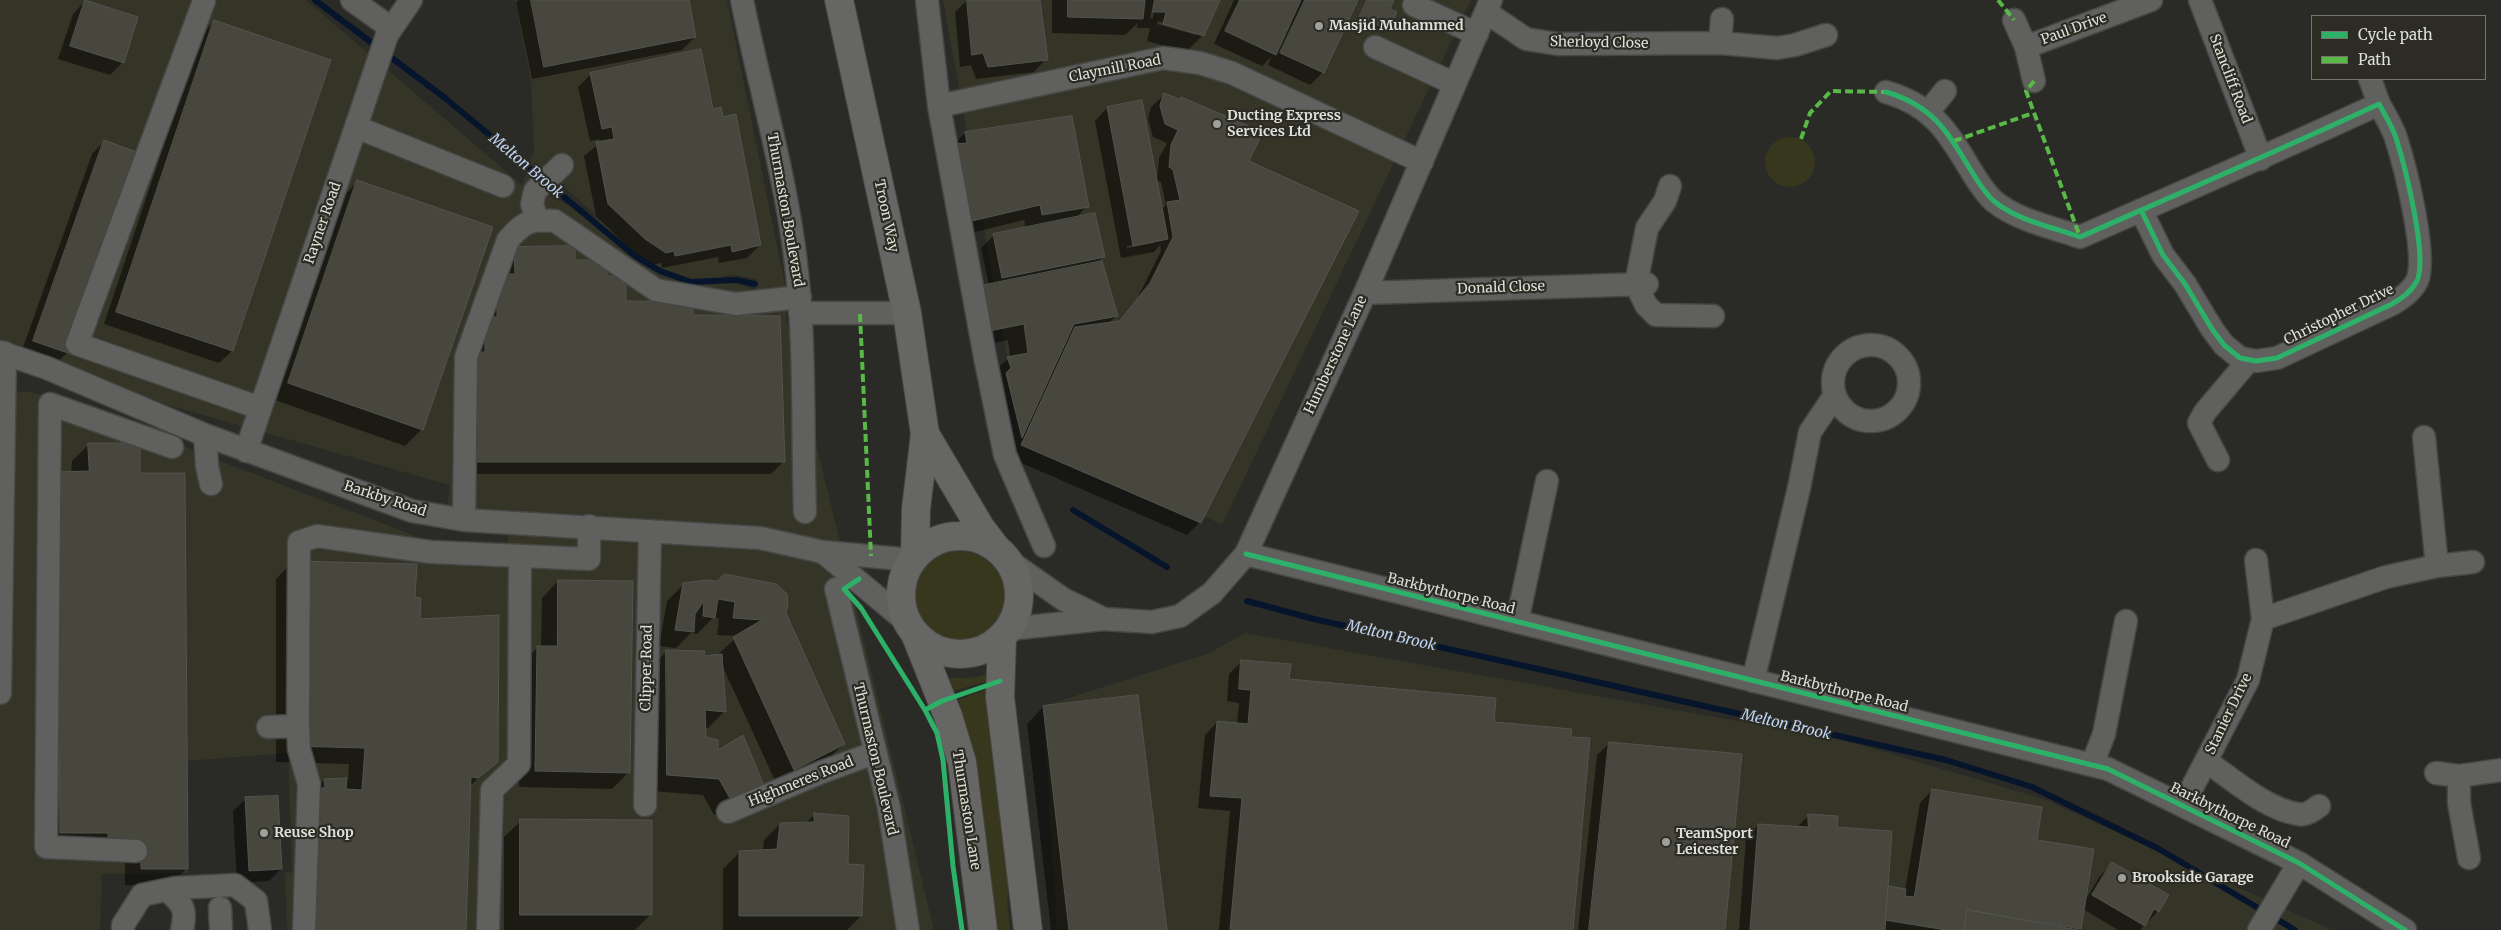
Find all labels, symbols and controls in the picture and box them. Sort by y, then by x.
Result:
street label: Paul Drive [2039,9,2109,49]
legend [2311,15,2486,80]
place label: Masjid Muhammed [1329,18,1464,34]
marker: Masjid Muhammed [1313,20,1325,32]
text: Cycle path [2358,25,2433,44]
street label: Stancliff Road [2205,32,2255,126]
street label: Sherloyd Close [1550,34,1648,52]
text: Path [2358,50,2391,69]
street label: Claymill Road [1068,52,1162,86]
place label: Ducting Express Services Ltd [1227,108,1341,140]
marker: Ducting Express Services Ltd [1211,118,1223,130]
water label: Melton Brook [485,130,567,202]
street label: Thurmaston Boulevard [763,132,807,288]
street label: Troon Way [870,178,902,254]
street label: Rayner Road [301,180,345,266]
street label: Donald Close [1457,278,1545,298]
street label: Christopher Drive [2281,281,2397,349]
street label: Humberstone Lane [1301,293,1371,417]
street label: Barkby Road [342,478,428,520]
street label: Barkbythorpe Road [1385,570,1517,618]
water label: Melton Brook [1344,617,1438,655]
street label: Clipper Road [638,625,656,711]
street label: Barkbythorpe Road [1778,668,1910,716]
street label: Stanier Drive [2202,671,2256,757]
street label: Thurmaston Boulevard [849,681,901,837]
water label: Melton Brook [1739,706,1833,744]
street label: Thurmaston Lane [948,749,984,871]
street label: Highmeres Road [746,753,856,811]
street label: Barkbythorpe Road [2167,780,2293,852]
place label: Reuse Shop [274,825,354,841]
place label: TeamSport Leicester [1676,826,1753,859]
marker: Reuse Shop [258,827,270,839]
marker: TeamSport Leicester [1660,836,1672,848]
place label: Brookside Garage [2132,870,2254,886]
marker: Brookside Garage [2116,872,2128,884]

